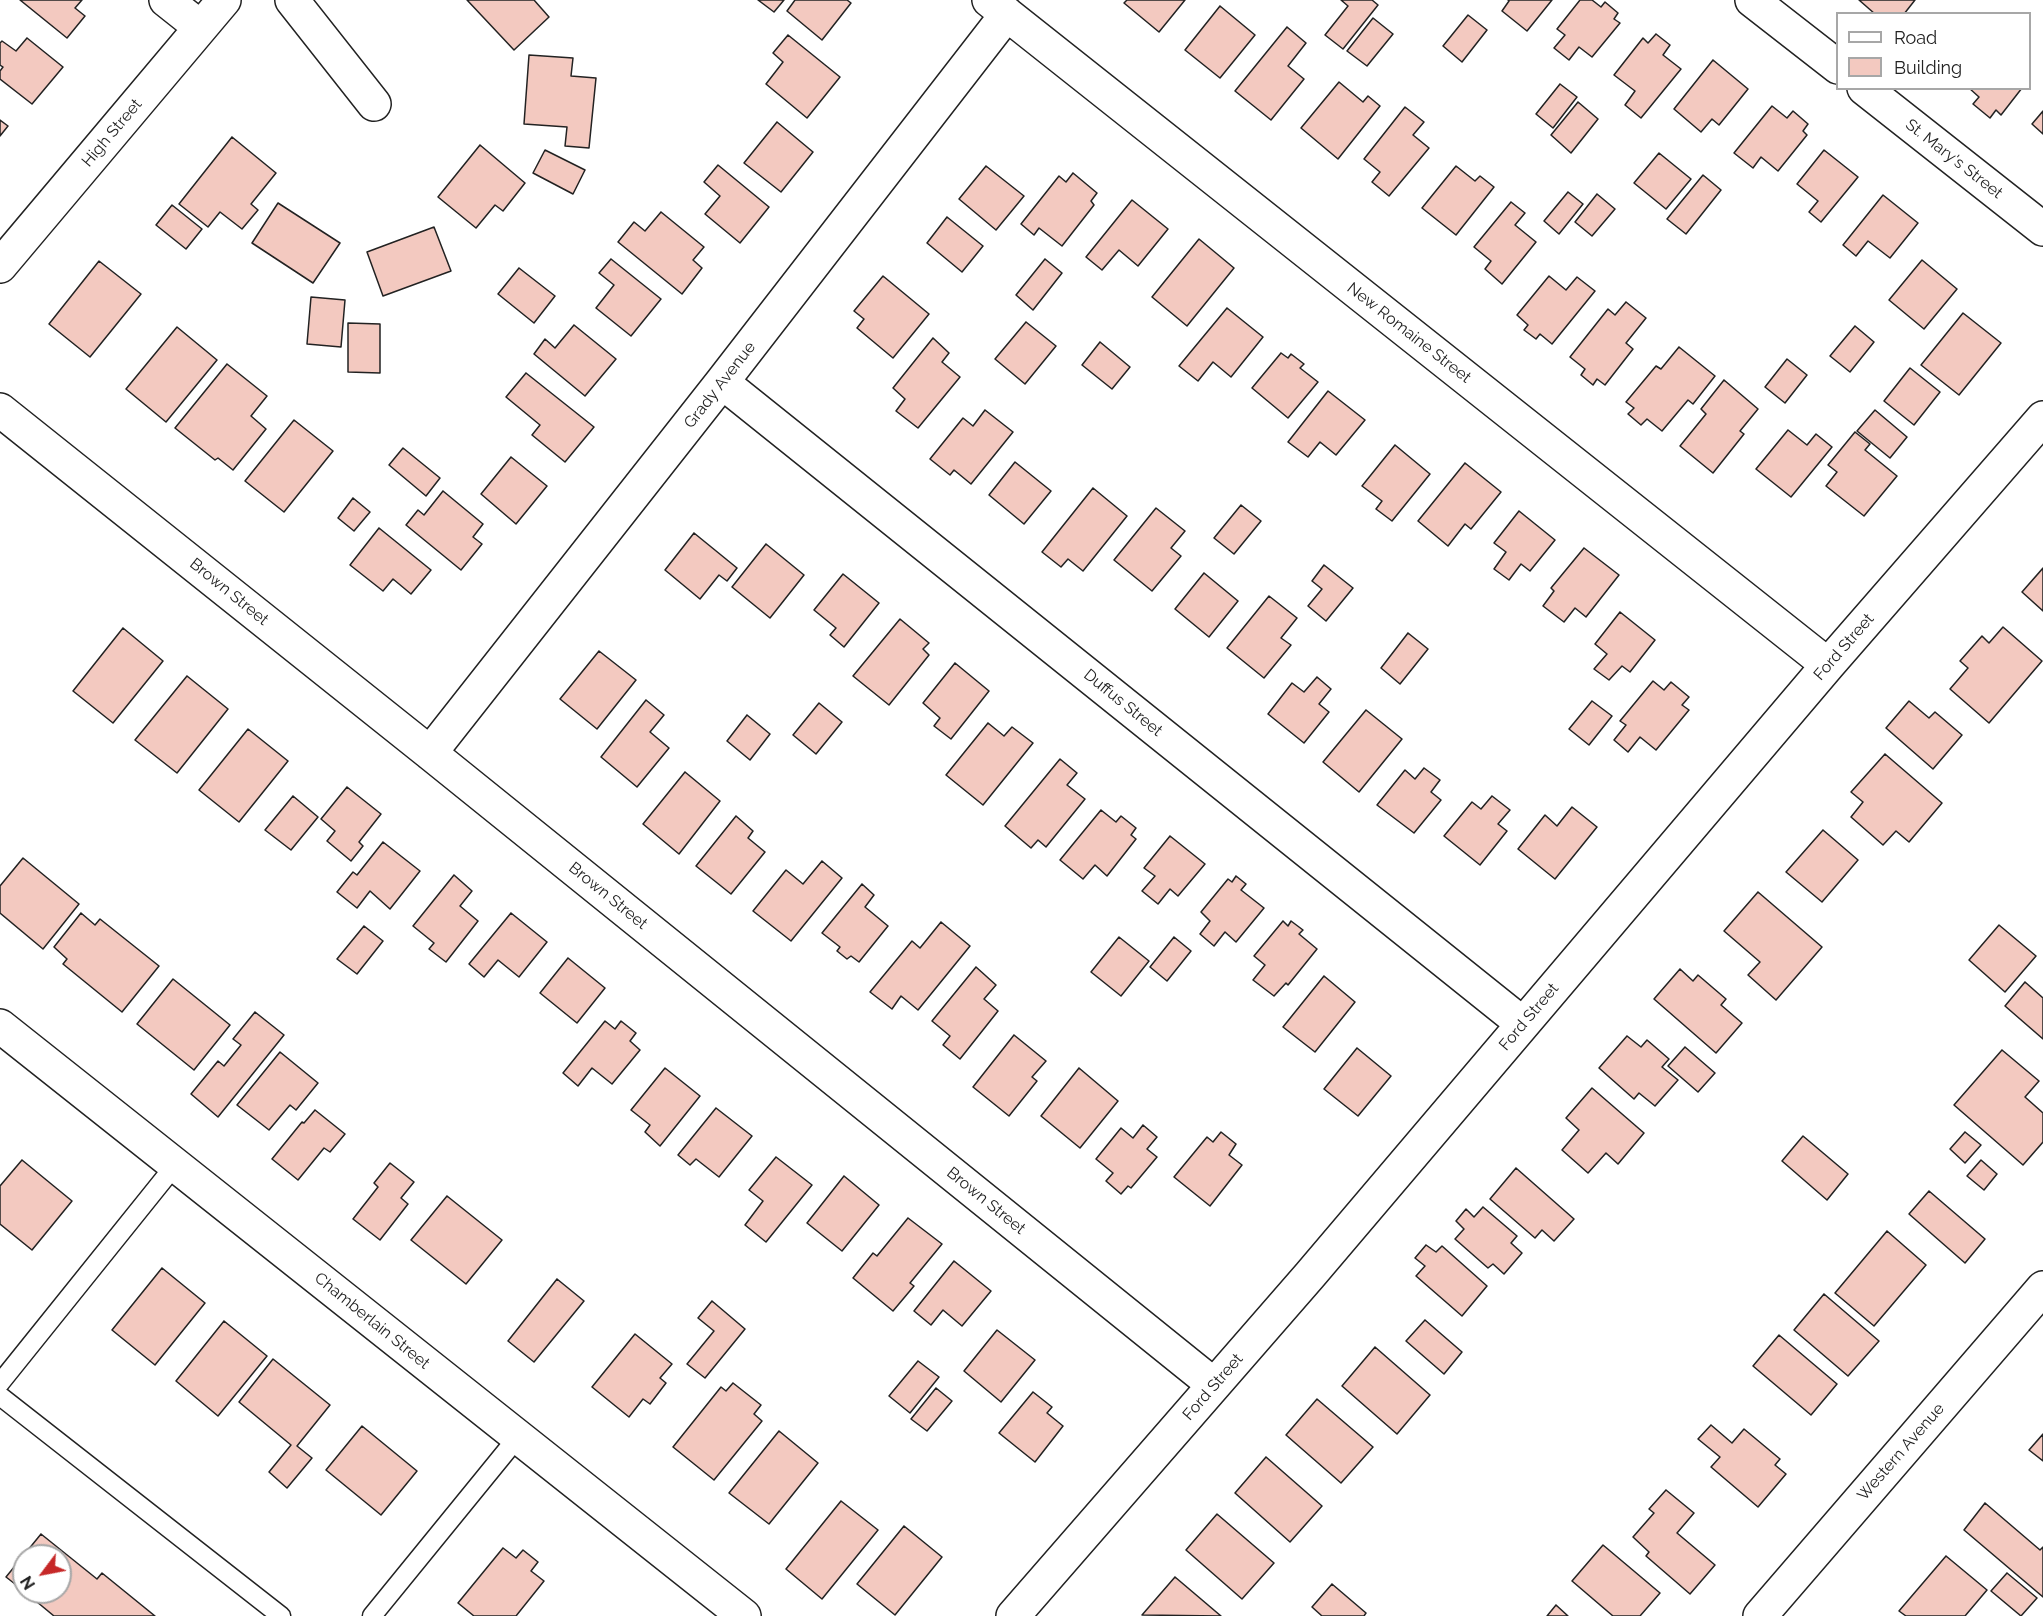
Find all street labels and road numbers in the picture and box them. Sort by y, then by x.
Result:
street label: High Street [78,95,146,171]
street label: St. Mary's Street [1902,115,2006,203]
street label: New Romaine Street [1343,279,1475,387]
street label: Grady Avenue [680,338,760,432]
street label: Brown Street [186,554,272,630]
street label: Ford Street [1810,610,1878,684]
street label: Duffus Street [1080,665,1166,741]
street label: Brown Street [565,858,651,934]
street label: Ford Street [1495,979,1563,1055]
street label: Brown Street [943,1163,1029,1239]
street label: Chamberlain Street [310,1269,434,1373]
street label: Ford Street [1179,1350,1247,1424]
street label: Western Avenue [1854,1399,1948,1505]

